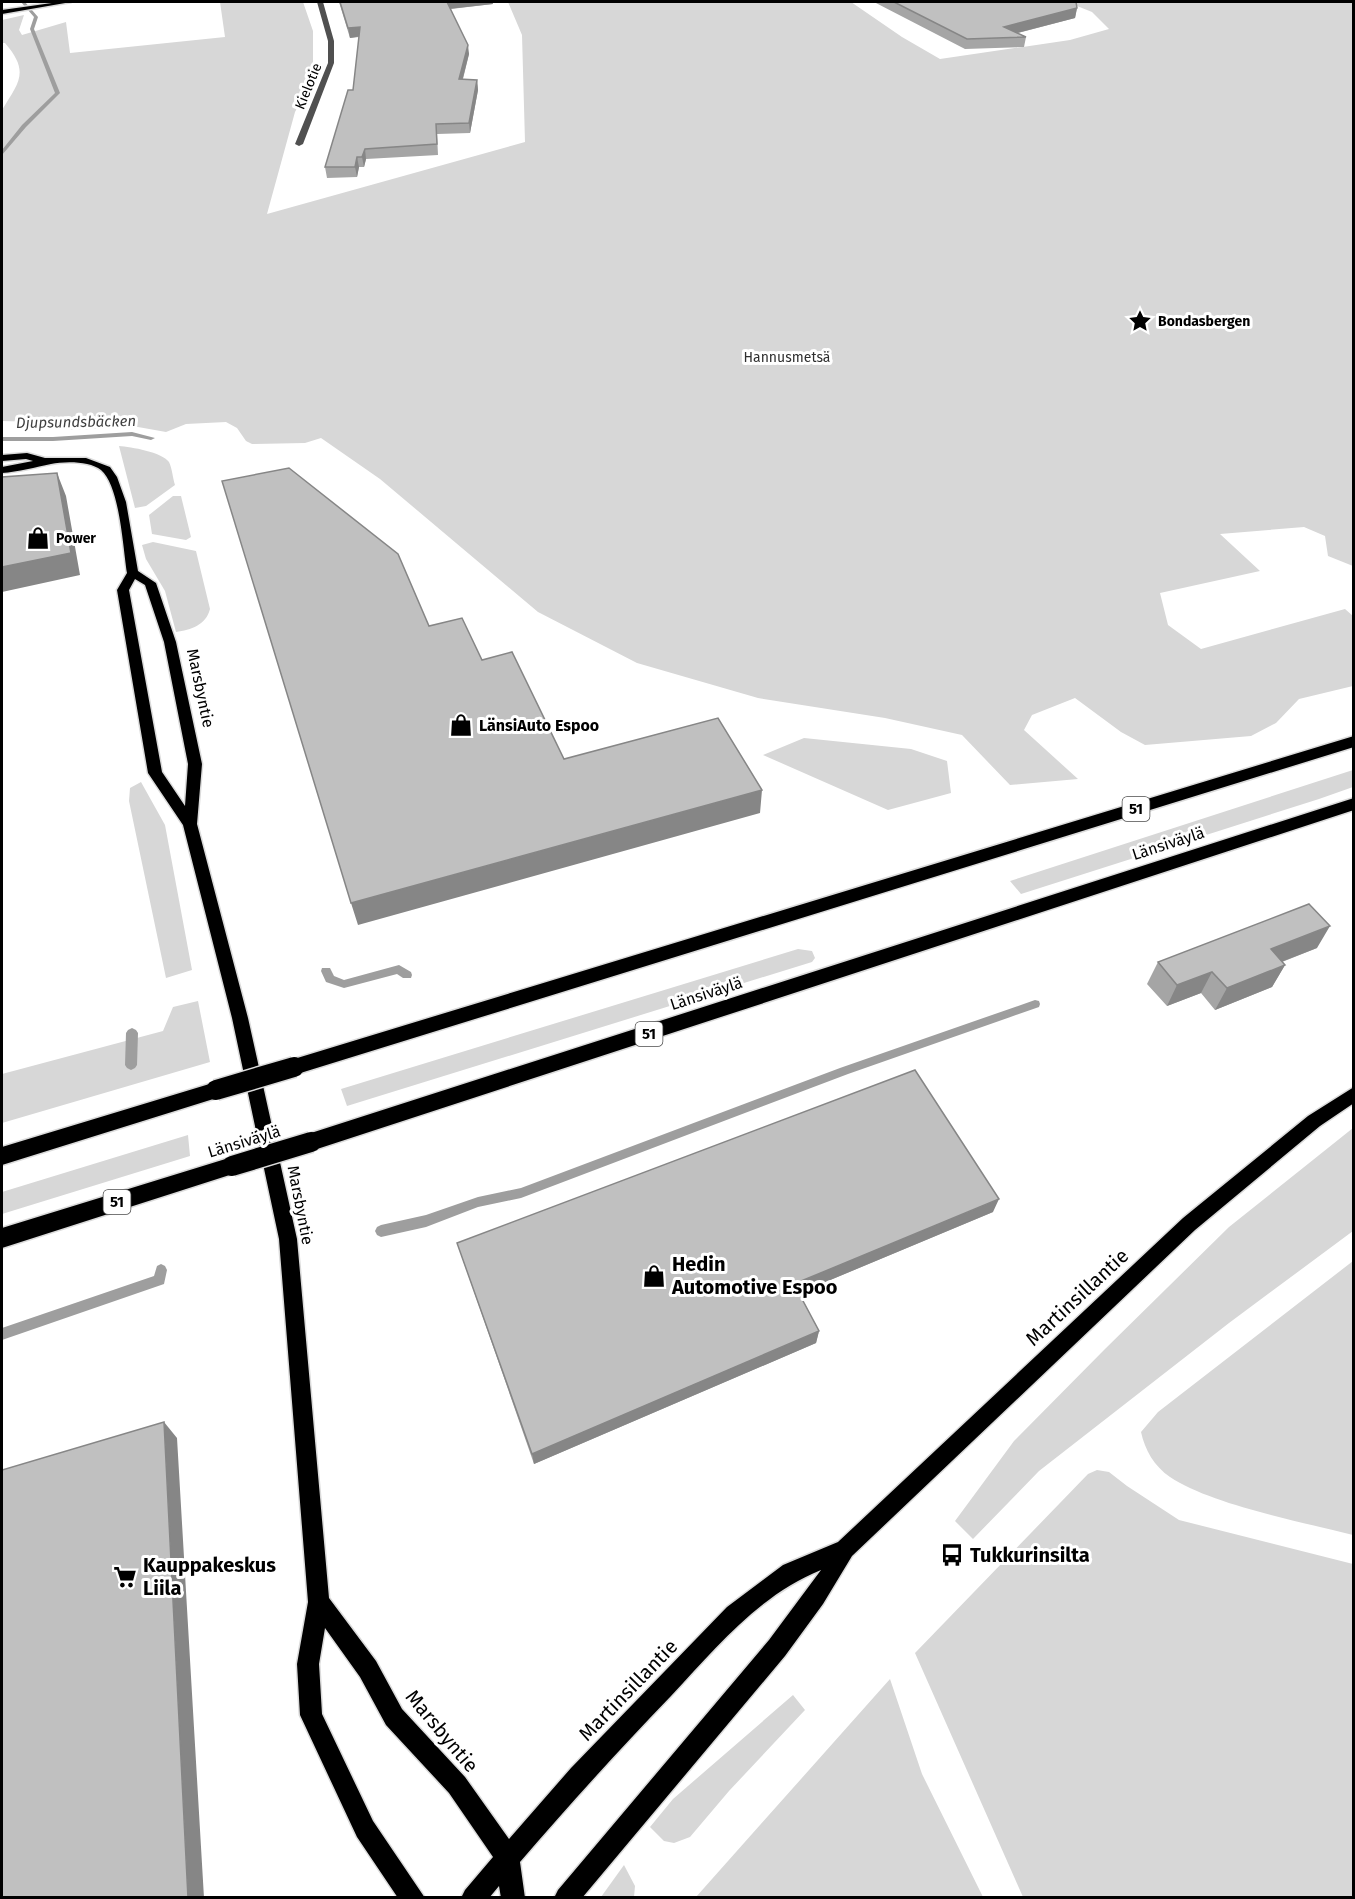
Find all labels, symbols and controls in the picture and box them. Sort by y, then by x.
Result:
street label: Kielotie [291,60,325,112]
place icon: Bondasbergen [1127,308,1153,334]
place label: Bondasbergen [1158,313,1250,330]
park label: Hannusmetsä [744,349,830,366]
water label: Djupsundsbäcken [16,412,136,432]
shop icon: Power [25,525,51,551]
place label: Power [56,530,96,547]
street label: Marsbyntie [183,647,218,729]
shop icon: LänsiAuto Espoo [448,712,474,738]
place label: LänsiAuto Espoo [479,716,599,735]
road number: 51 [1122,797,1150,821]
street label: Länsiväylä [1129,823,1207,864]
street label: Länsiväylä [667,973,745,1014]
road number: 51 [636,1022,662,1046]
street label: Länsiväylä [205,1121,283,1162]
street label: Marsbyntie [284,1164,317,1246]
road number: 51 [104,1190,130,1214]
street label: Martinsillantie [1021,1243,1133,1351]
place label: Hedin Automotive Espoo [671,1252,838,1299]
shop icon: Hedin Automotive Espoo [641,1263,667,1289]
bus stop icon: Tukkurinsilta [939,1542,965,1568]
place label: Tukkurinsilta [970,1543,1090,1567]
place label: Kauppakeskus Liila [143,1553,276,1600]
supermarket icon: Kauppakeskus Liila [112,1564,138,1590]
street label: Martinsillantie [574,1634,682,1746]
street label: Marsbyntie [401,1685,483,1777]

